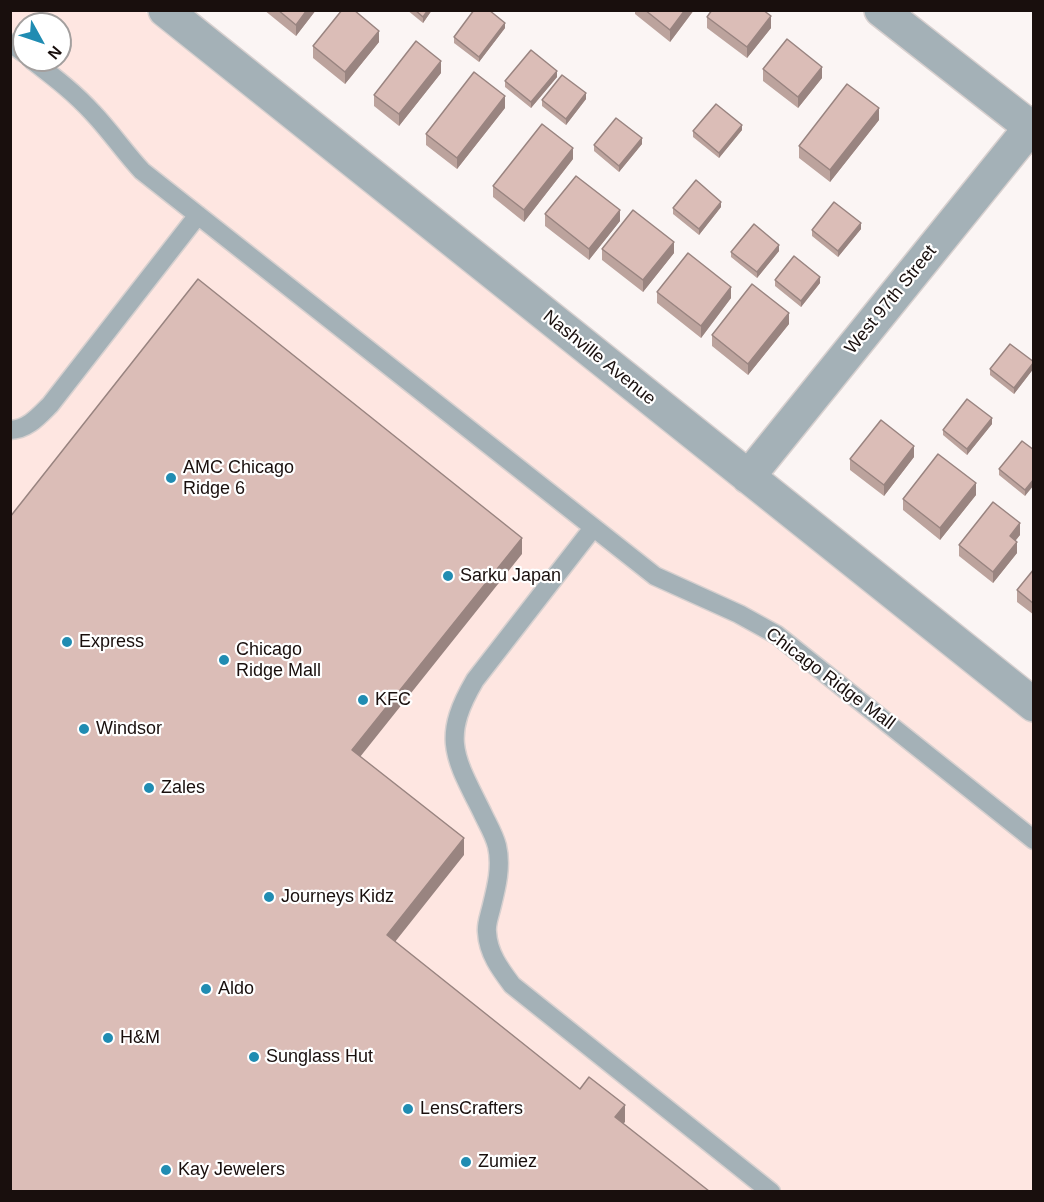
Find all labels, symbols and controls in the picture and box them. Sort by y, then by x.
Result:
north arrow [12,12,72,72]
text: N [44,43,65,62]
street label: West 97th Street [841,241,941,359]
street label: Nashville Avenue [538,306,660,410]
place label: AMC Chicago Ridge 6 [183,457,294,500]
marker: AMC Chicago Ridge 6 [164,471,178,485]
place label: Sarku Japan [460,565,561,587]
marker: Sarku Japan [441,569,455,583]
street label: Chicago Ridge Mall [761,623,899,735]
place label: Express [79,631,144,653]
marker: Express [60,635,74,649]
place label: Chicago Ridge Mall [236,639,321,682]
marker: Chicago Ridge Mall [217,653,231,667]
place label: KFC [375,689,411,711]
marker: KFC [356,693,370,707]
place label: Windsor [96,718,162,740]
marker: Windsor [77,722,91,736]
place label: Zales [161,777,205,799]
marker: Zales [142,781,156,795]
place label: Journeys Kidz [281,886,394,908]
marker: Journeys Kidz [262,890,276,904]
place label: Aldo [218,978,254,1000]
marker: Aldo [199,982,213,996]
place label: H&M [120,1027,160,1049]
marker: H&M [101,1031,115,1045]
place label: Sunglass Hut [266,1046,373,1068]
marker: Sunglass Hut [247,1050,261,1064]
place label: LensCrafters [420,1098,523,1120]
marker: LensCrafters [401,1102,415,1116]
place label: Zumiez [478,1151,537,1173]
marker: Zumiez [459,1155,473,1169]
place label: Kay Jewelers [178,1159,285,1181]
marker: Kay Jewelers [159,1163,173,1177]

